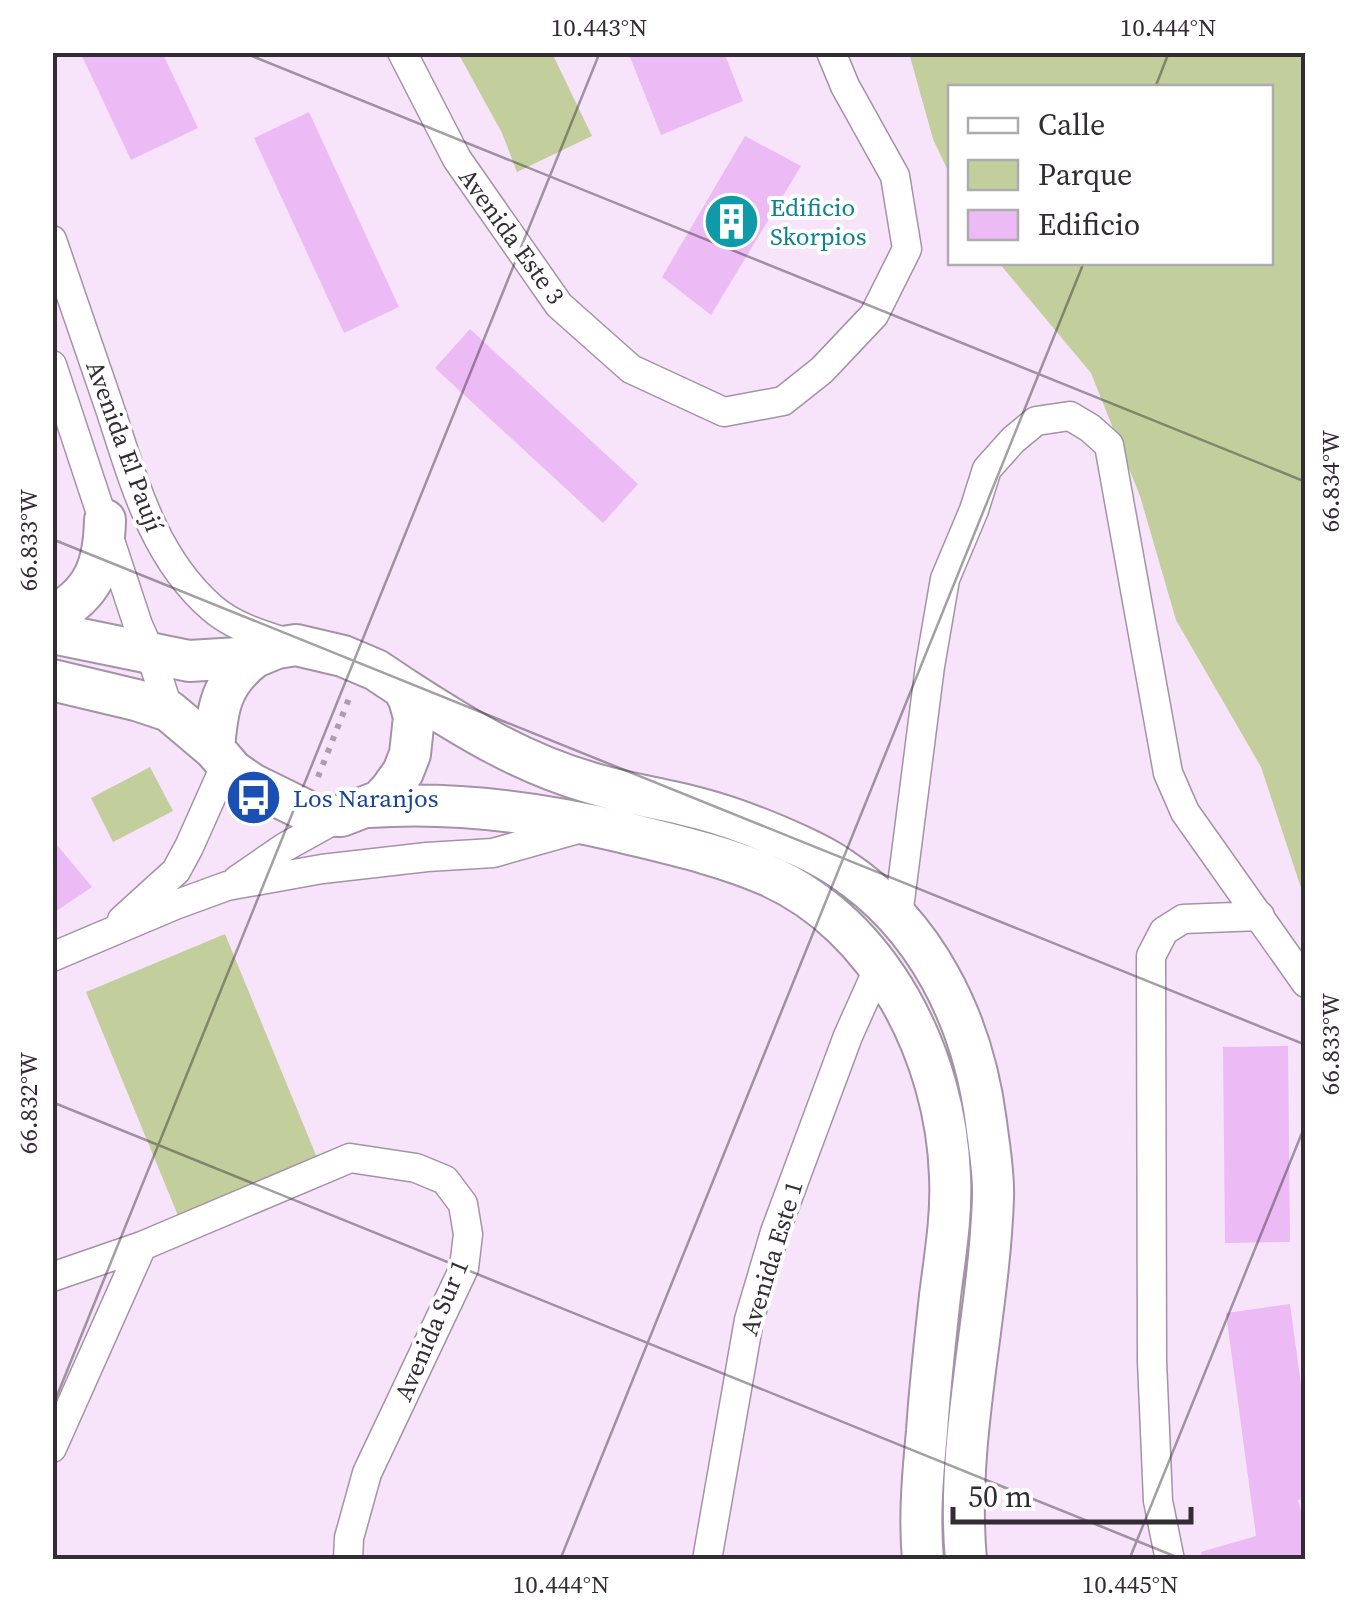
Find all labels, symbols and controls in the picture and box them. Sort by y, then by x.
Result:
text: 10.443°N [551,10,647,44]
text: 10.444°N [1120,10,1216,44]
legend [948,85,1273,265]
text: Calle [1038,104,1105,145]
text: Parque [1038,154,1132,195]
street label: Avenida Este 3 [451,161,573,311]
place label: Edificio Skorpios [770,190,867,253]
building icon: Edificio Skorpios [701,191,761,251]
text: Edificio [1038,204,1140,245]
street label: Avenida El Paují [78,356,172,536]
text: 66.834°W [1313,430,1347,532]
text: 66.833°W [11,489,45,591]
bus stop icon: Los Naranjos [224,768,284,828]
place label: Los Naranjos [293,781,439,815]
text: 66.833°W [1313,993,1347,1095]
text: 66.832°W [11,1052,45,1154]
street label: Avenida Este 1 [731,1176,811,1340]
street label: Avenida Sur 1 [386,1254,476,1406]
scale bar [953,1462,1190,1524]
text: 50 m [968,1476,1032,1517]
text: 10.444°N [513,1567,609,1601]
text: 10.445°N [1082,1567,1178,1601]

